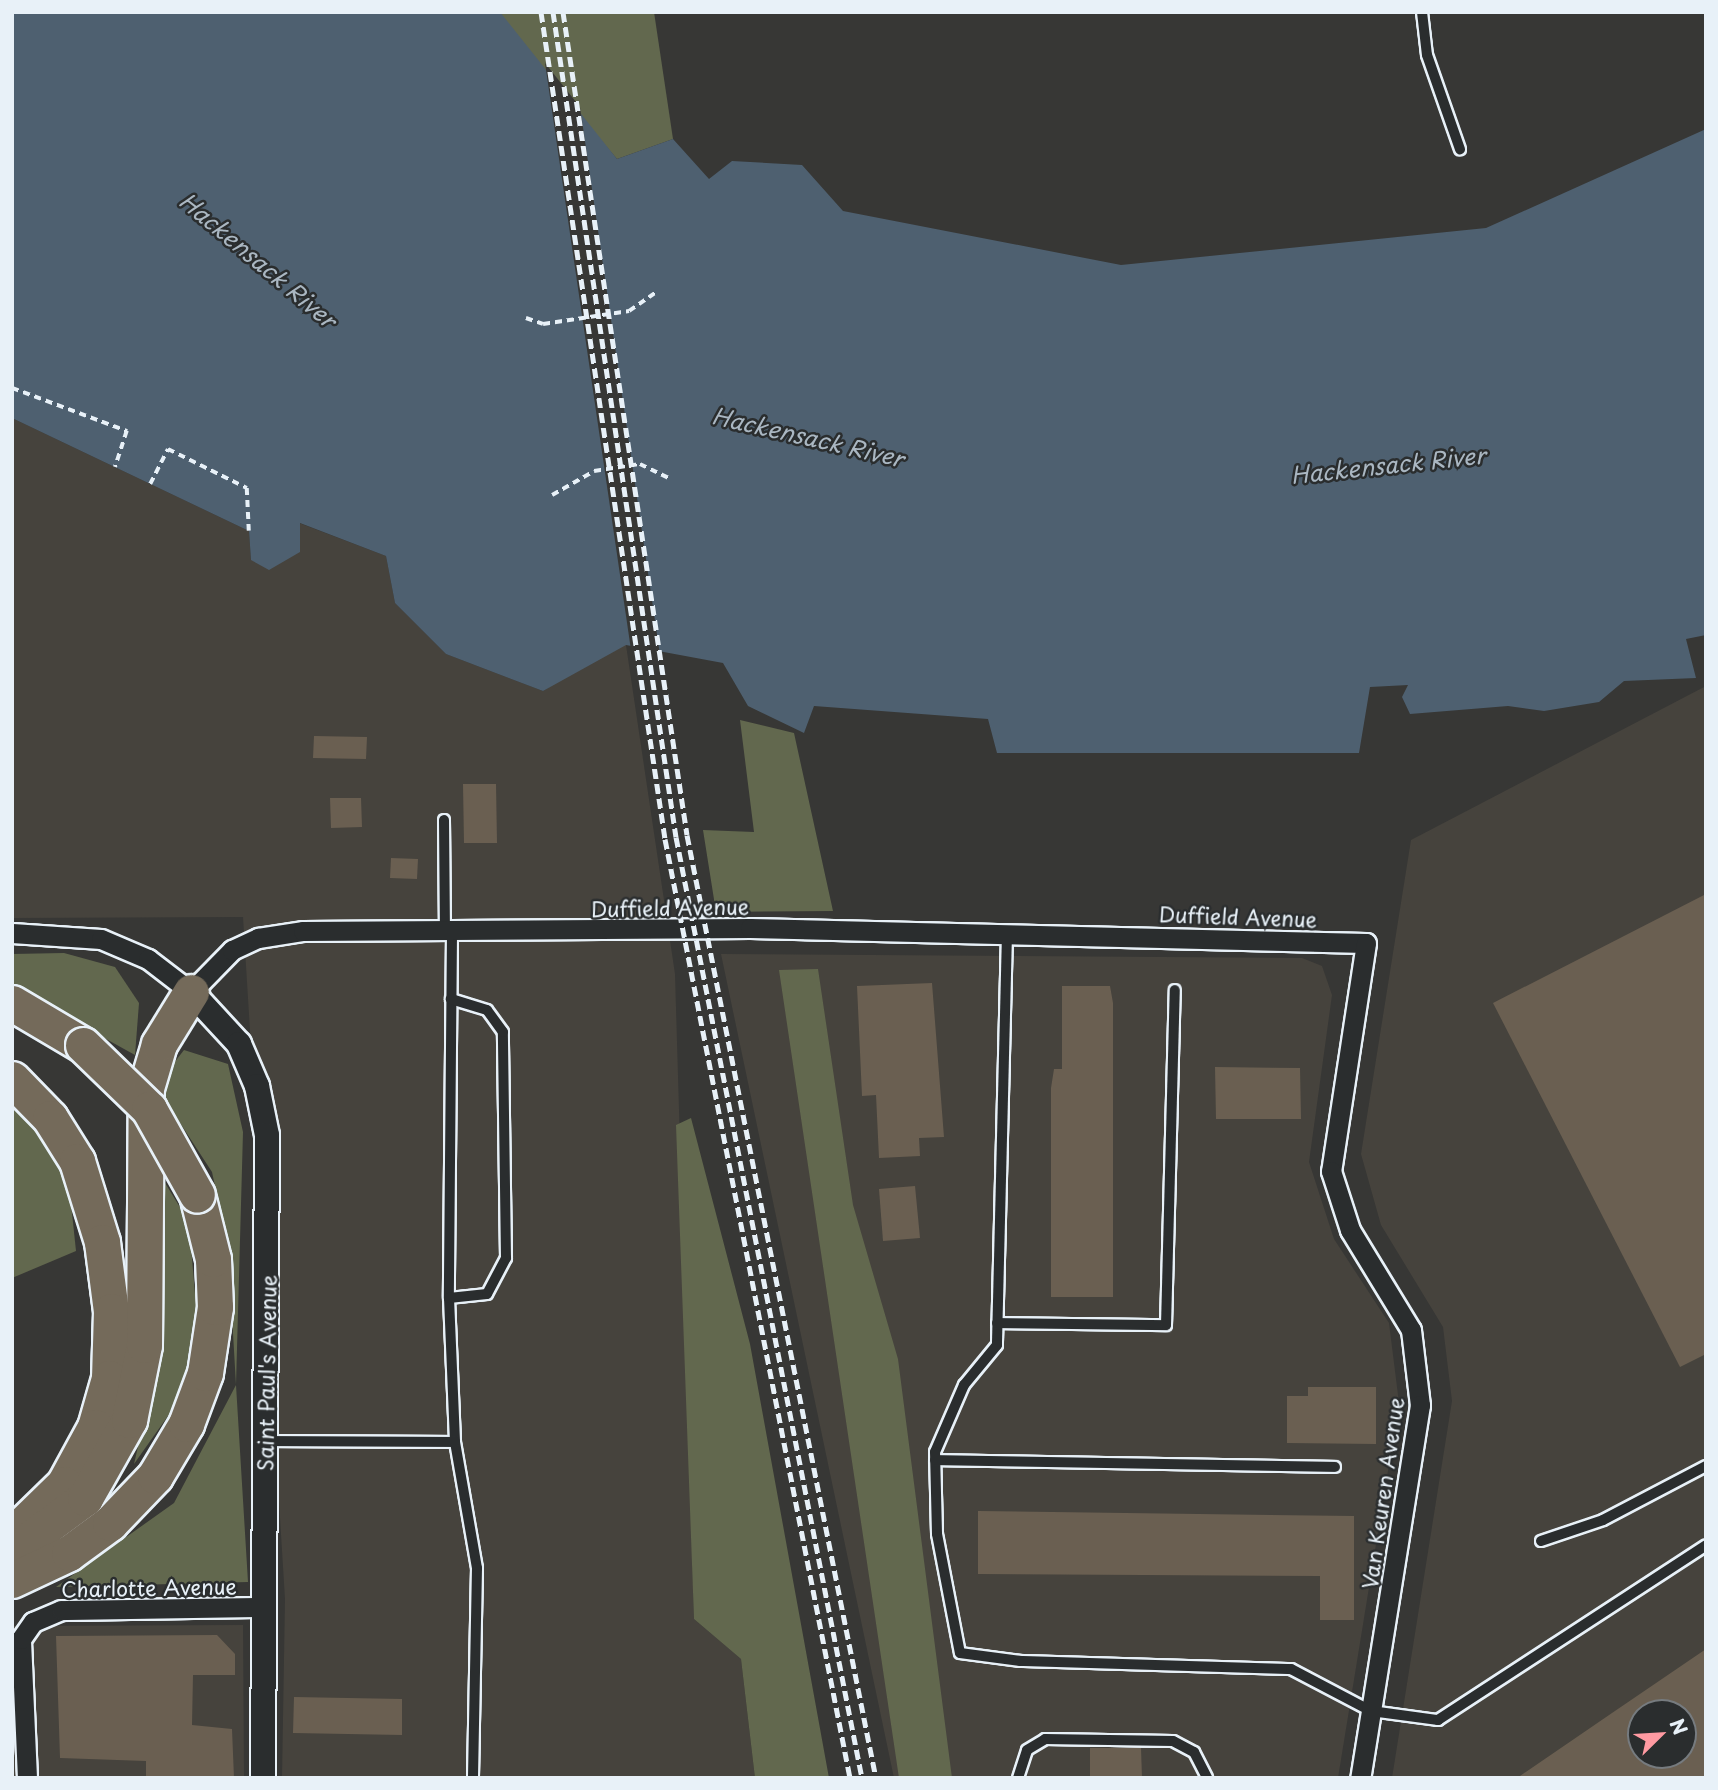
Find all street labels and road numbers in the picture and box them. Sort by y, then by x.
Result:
street label: Duffield Avenue [590,893,750,921]
street label: Duffield Avenue [1158,901,1318,931]
street label: Saint Paul's Avenue [252,1275,280,1471]
street label: Van Keuren Avenue [1356,1396,1408,1590]
street label: Charlotte Avenue [62,1573,236,1601]

